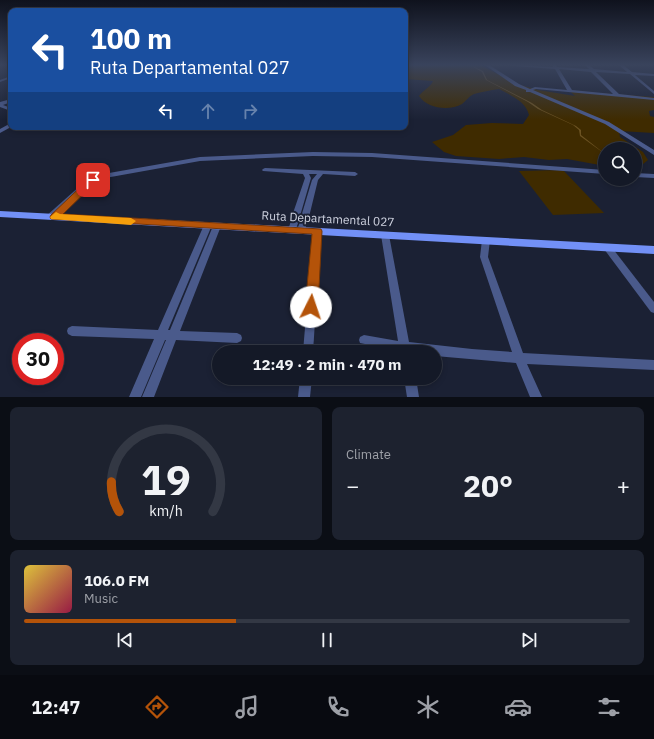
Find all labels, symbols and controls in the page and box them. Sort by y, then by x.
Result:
text: 100 m [90,20,172,57]
icon: left [24,24,76,76]
text: Ruta Departamental 027 [90,56,290,79]
icon: left [155,100,177,122]
icon: ahead [197,100,219,122]
icon: right [239,100,261,122]
map controls [598,142,642,186]
button: search [598,142,642,186]
pin [76,163,110,197]
icon: arrive [82,169,104,191]
street label: Ruta Departamental 027 [261,208,395,229]
position arrow [290,286,332,328]
speed limit sign: 30 [12,333,64,385]
text: 12:49 · 2 min · 470 m [253,355,401,374]
text: Climate [346,446,391,463]
text: 19 [141,451,191,505]
text: 20° [463,466,513,505]
text: − [346,471,359,500]
text: + [617,471,630,500]
text: km/h [149,500,183,519]
text: 106.0 FM [84,571,149,590]
text: Music [84,590,118,607]
icon: previous [114,629,136,651]
icon: pause [316,629,338,651]
icon: next [518,629,540,651]
icon: directions [143,693,171,721]
icon: music [233,693,261,721]
icon: phone [324,693,352,721]
icon: climate [414,693,442,721]
icon: car [504,693,532,721]
icon: filters [595,693,623,721]
text: 12:47 [31,696,80,719]

